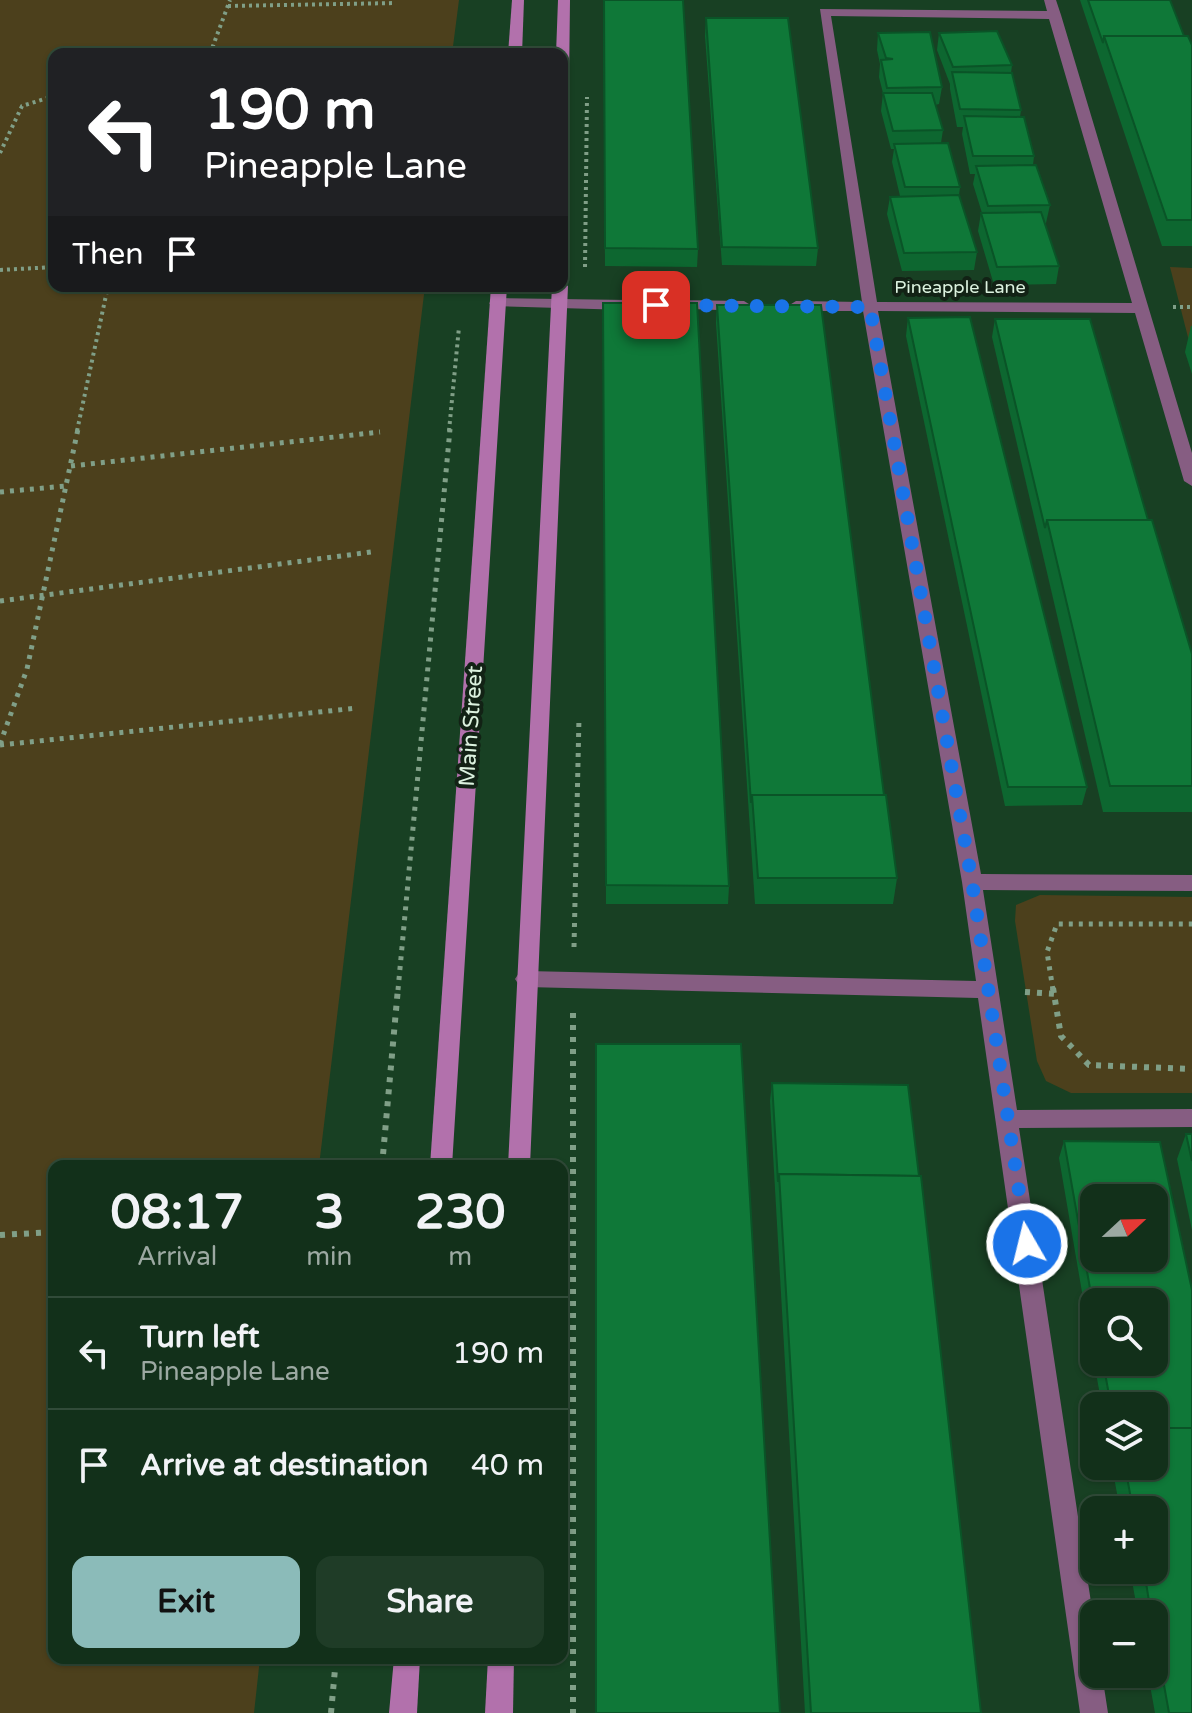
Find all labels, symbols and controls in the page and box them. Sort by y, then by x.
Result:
text: 190 m [204,77,375,144]
icon: left [72,80,176,184]
text: Pineapple Lane [204,145,467,188]
icon: arrive [160,232,204,276]
text: Then [72,236,144,273]
pin [622,271,690,339]
street label: Pineapple Lane [894,276,1026,298]
icon: arrive [634,283,678,327]
street label: Main Street [454,665,488,787]
text: 08:17 [111,1184,244,1242]
text: 3 [314,1184,344,1242]
text: 230 [415,1184,505,1242]
north arrow [1080,1184,1168,1272]
map controls [1080,1184,1168,1688]
position arrow [985,1202,1069,1286]
text: Arrival [137,1241,217,1272]
text: min [306,1241,352,1272]
text: m [448,1241,472,1272]
button: search [1080,1288,1168,1376]
text: Turn left [140,1319,259,1356]
icon: left [72,1331,116,1375]
text: 190 m [452,1335,544,1372]
text: Pineapple Lane [140,1356,330,1387]
button: layers [1080,1392,1168,1480]
icon: arrive [72,1443,116,1487]
text: Arrive at destination [140,1447,428,1484]
text: 40 m [471,1447,544,1484]
button: + [1080,1496,1168,1584]
button: Exit [72,1556,300,1648]
button: Share [316,1556,544,1648]
button: − [1080,1600,1168,1688]

